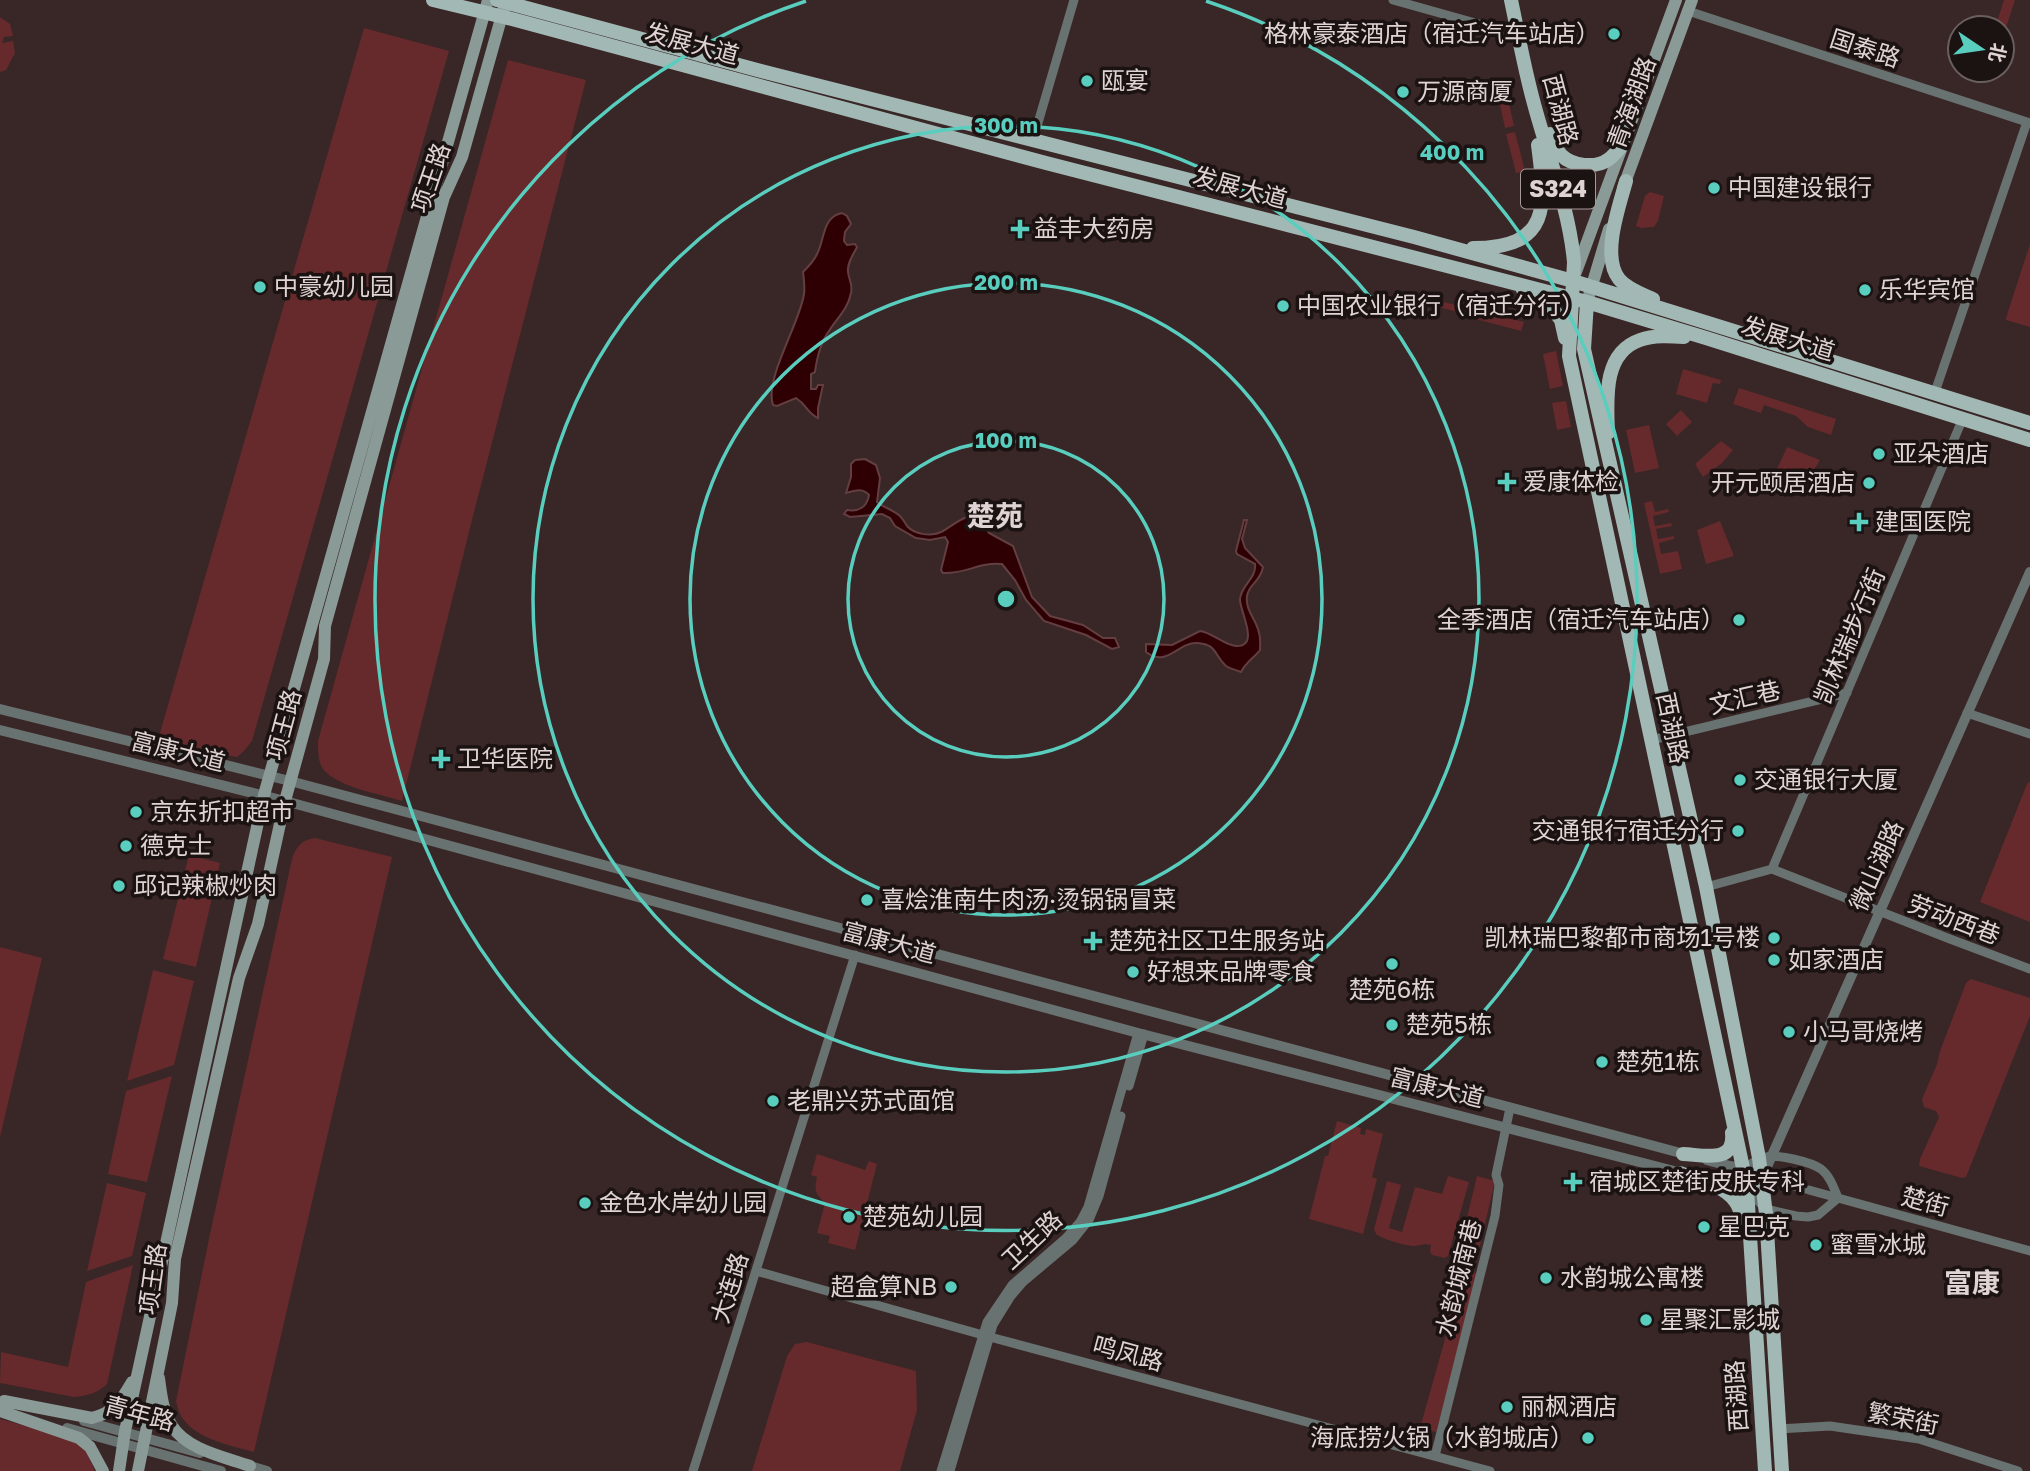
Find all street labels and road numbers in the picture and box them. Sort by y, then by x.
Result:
street label: 发展大道 [642,16,743,69]
street label: 国泰路 [1827,23,1904,72]
street label: 青海湖路 [1601,52,1661,153]
street label: 西湖路 [1538,71,1585,148]
street label: 项王路 [404,139,455,216]
street label: 发展大道 [1190,160,1291,213]
road number: S324 [1521,170,1595,208]
street label: 发展大道 [1738,310,1839,365]
street label: 凯林瑞步行街 [1807,563,1890,707]
street label: 文汇巷 [1706,674,1783,719]
street label: 项王路 [259,686,306,763]
street label: 西湖路 [1652,689,1695,766]
street label: 富康大道 [128,725,228,776]
street label: 微山湖路 [1843,816,1908,915]
street label: 劳动西巷 [1905,888,2005,949]
street label: 富康大道 [839,915,940,968]
street label: 富康大道 [1387,1061,1487,1112]
street label: 楚街 [1898,1180,1952,1221]
street label: 卫生路 [995,1204,1067,1274]
street label: 水韵城南巷 [1429,1216,1486,1339]
street label: 项王路 [132,1241,171,1316]
street label: 大连路 [704,1249,753,1326]
street label: 鸣凤路 [1090,1329,1167,1376]
street label: 西湖路 [1719,1359,1752,1433]
street label: 青年路 [101,1389,178,1436]
street label: 繁荣街 [1865,1396,1941,1439]

